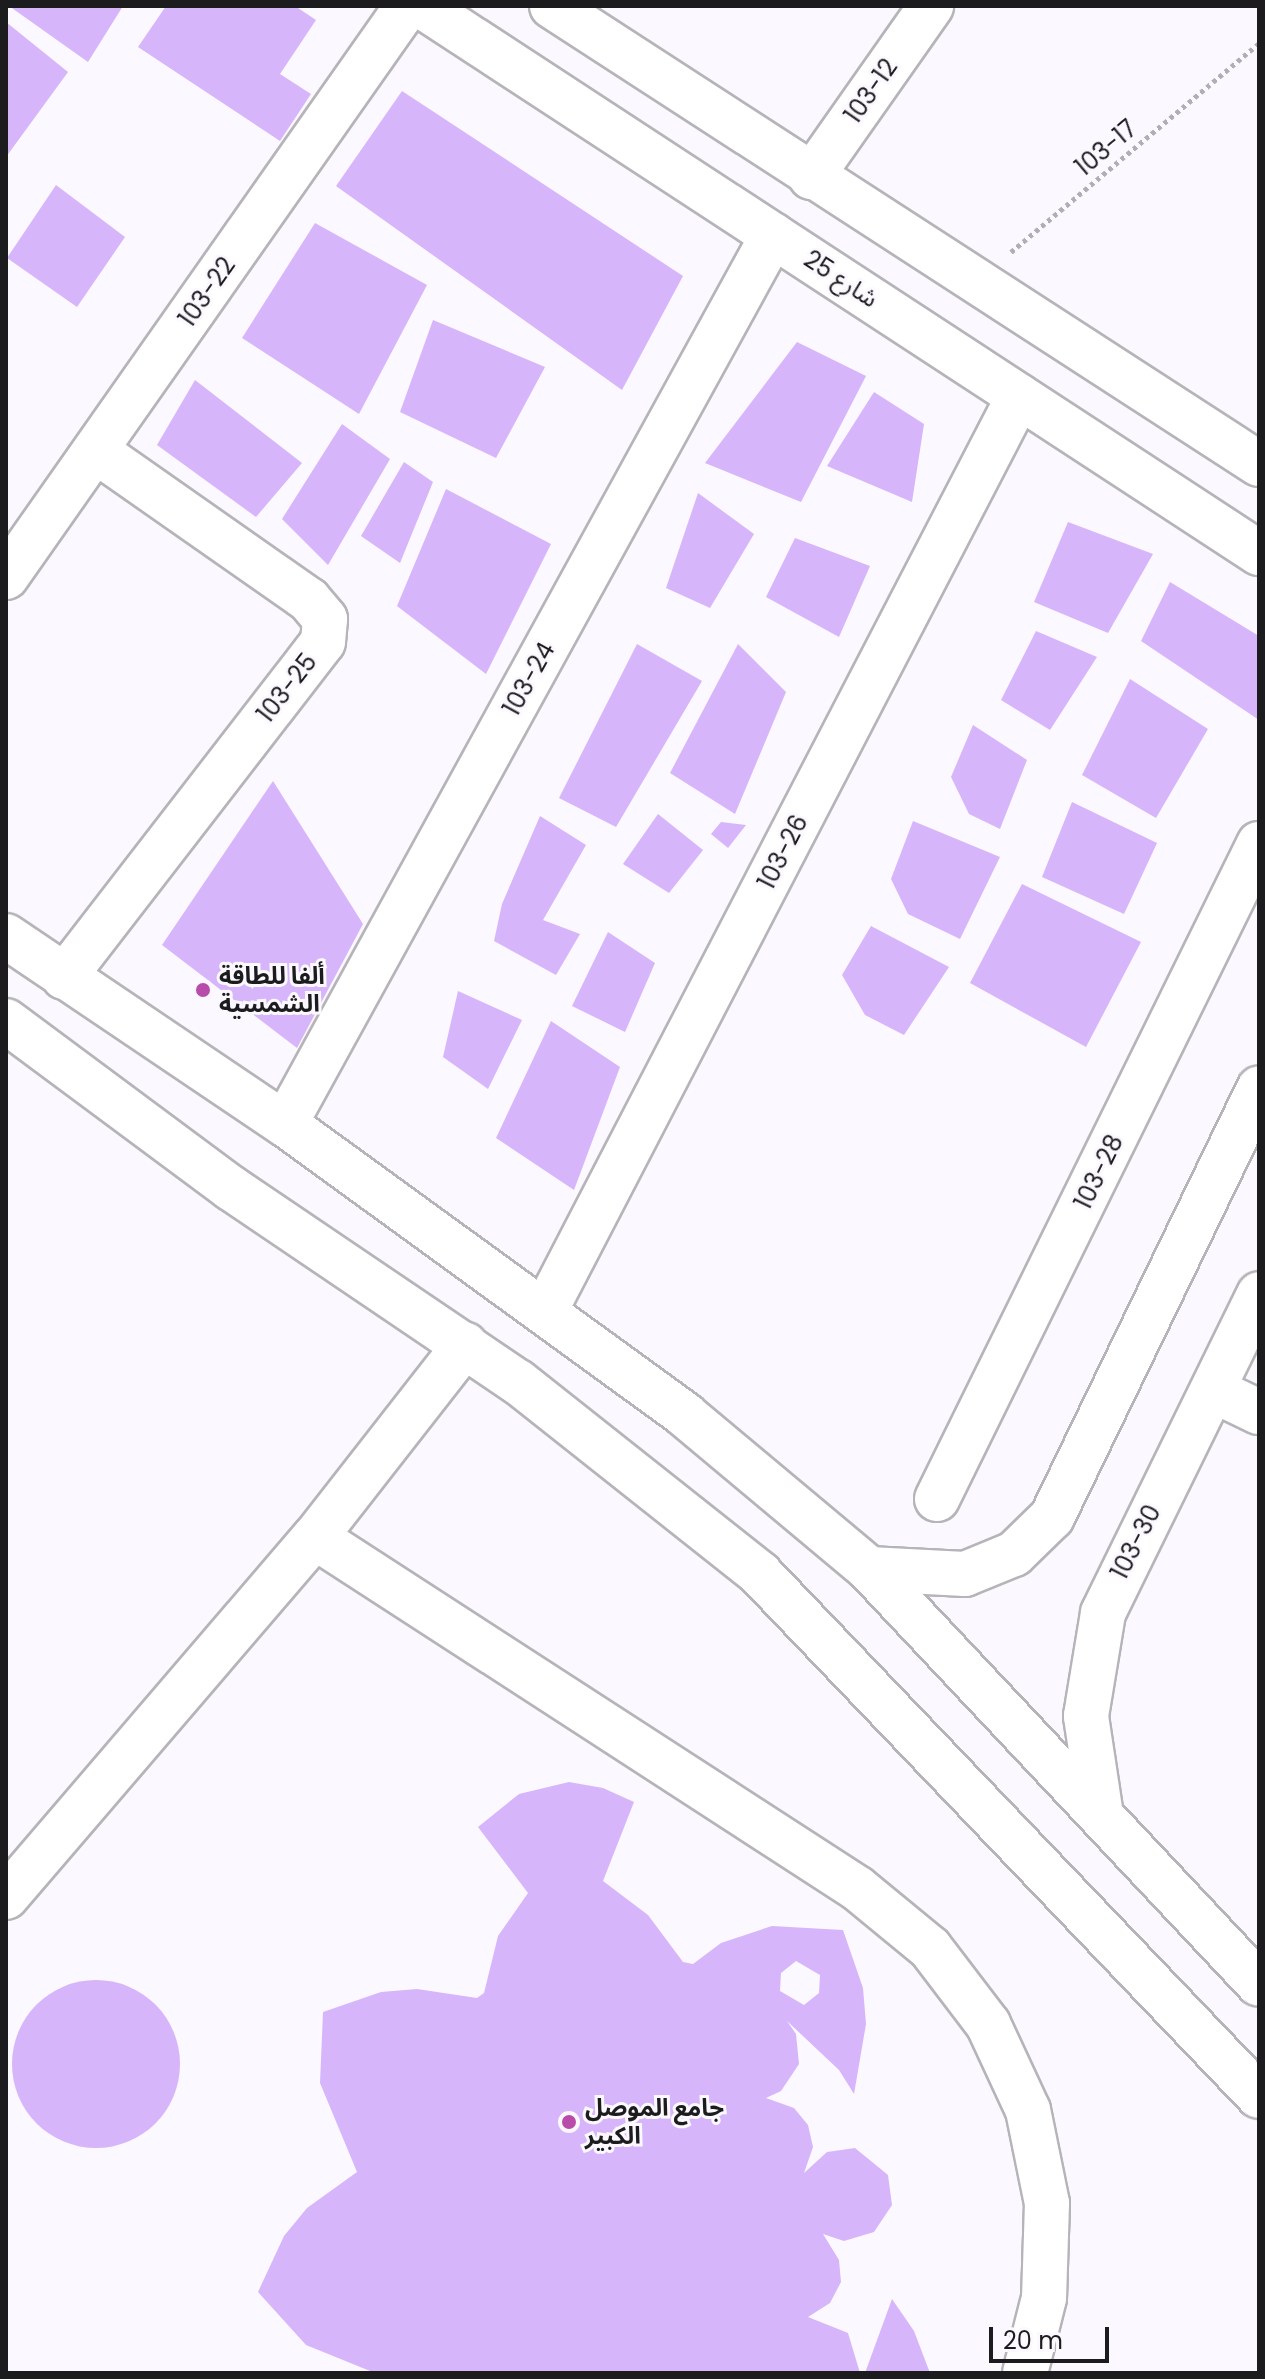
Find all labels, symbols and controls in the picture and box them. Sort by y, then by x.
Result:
street label: 103-12 [839,53,903,129]
street label: 103-17 [1070,114,1142,182]
street label: شارع 25 [799,245,883,313]
street label: 103-22 [173,252,241,332]
street label: 103-24 [497,637,561,721]
street label: 103-25 [251,648,323,728]
street label: 103-26 [752,810,814,894]
place label: ألفا للطاقة الشمسية [219,962,325,1018]
marker: ألفا للطاقة الشمسية [194,981,212,999]
street label: 103-28 [1069,1130,1129,1214]
street label: 103-30 [1105,1500,1167,1584]
place label: جامع الموصل الكبير [585,2094,724,2150]
marker: جامع الموصل الكبير [560,2113,578,2131]
scale bar [993,2311,1113,2361]
text: 20 m [1003,2324,1063,2357]

